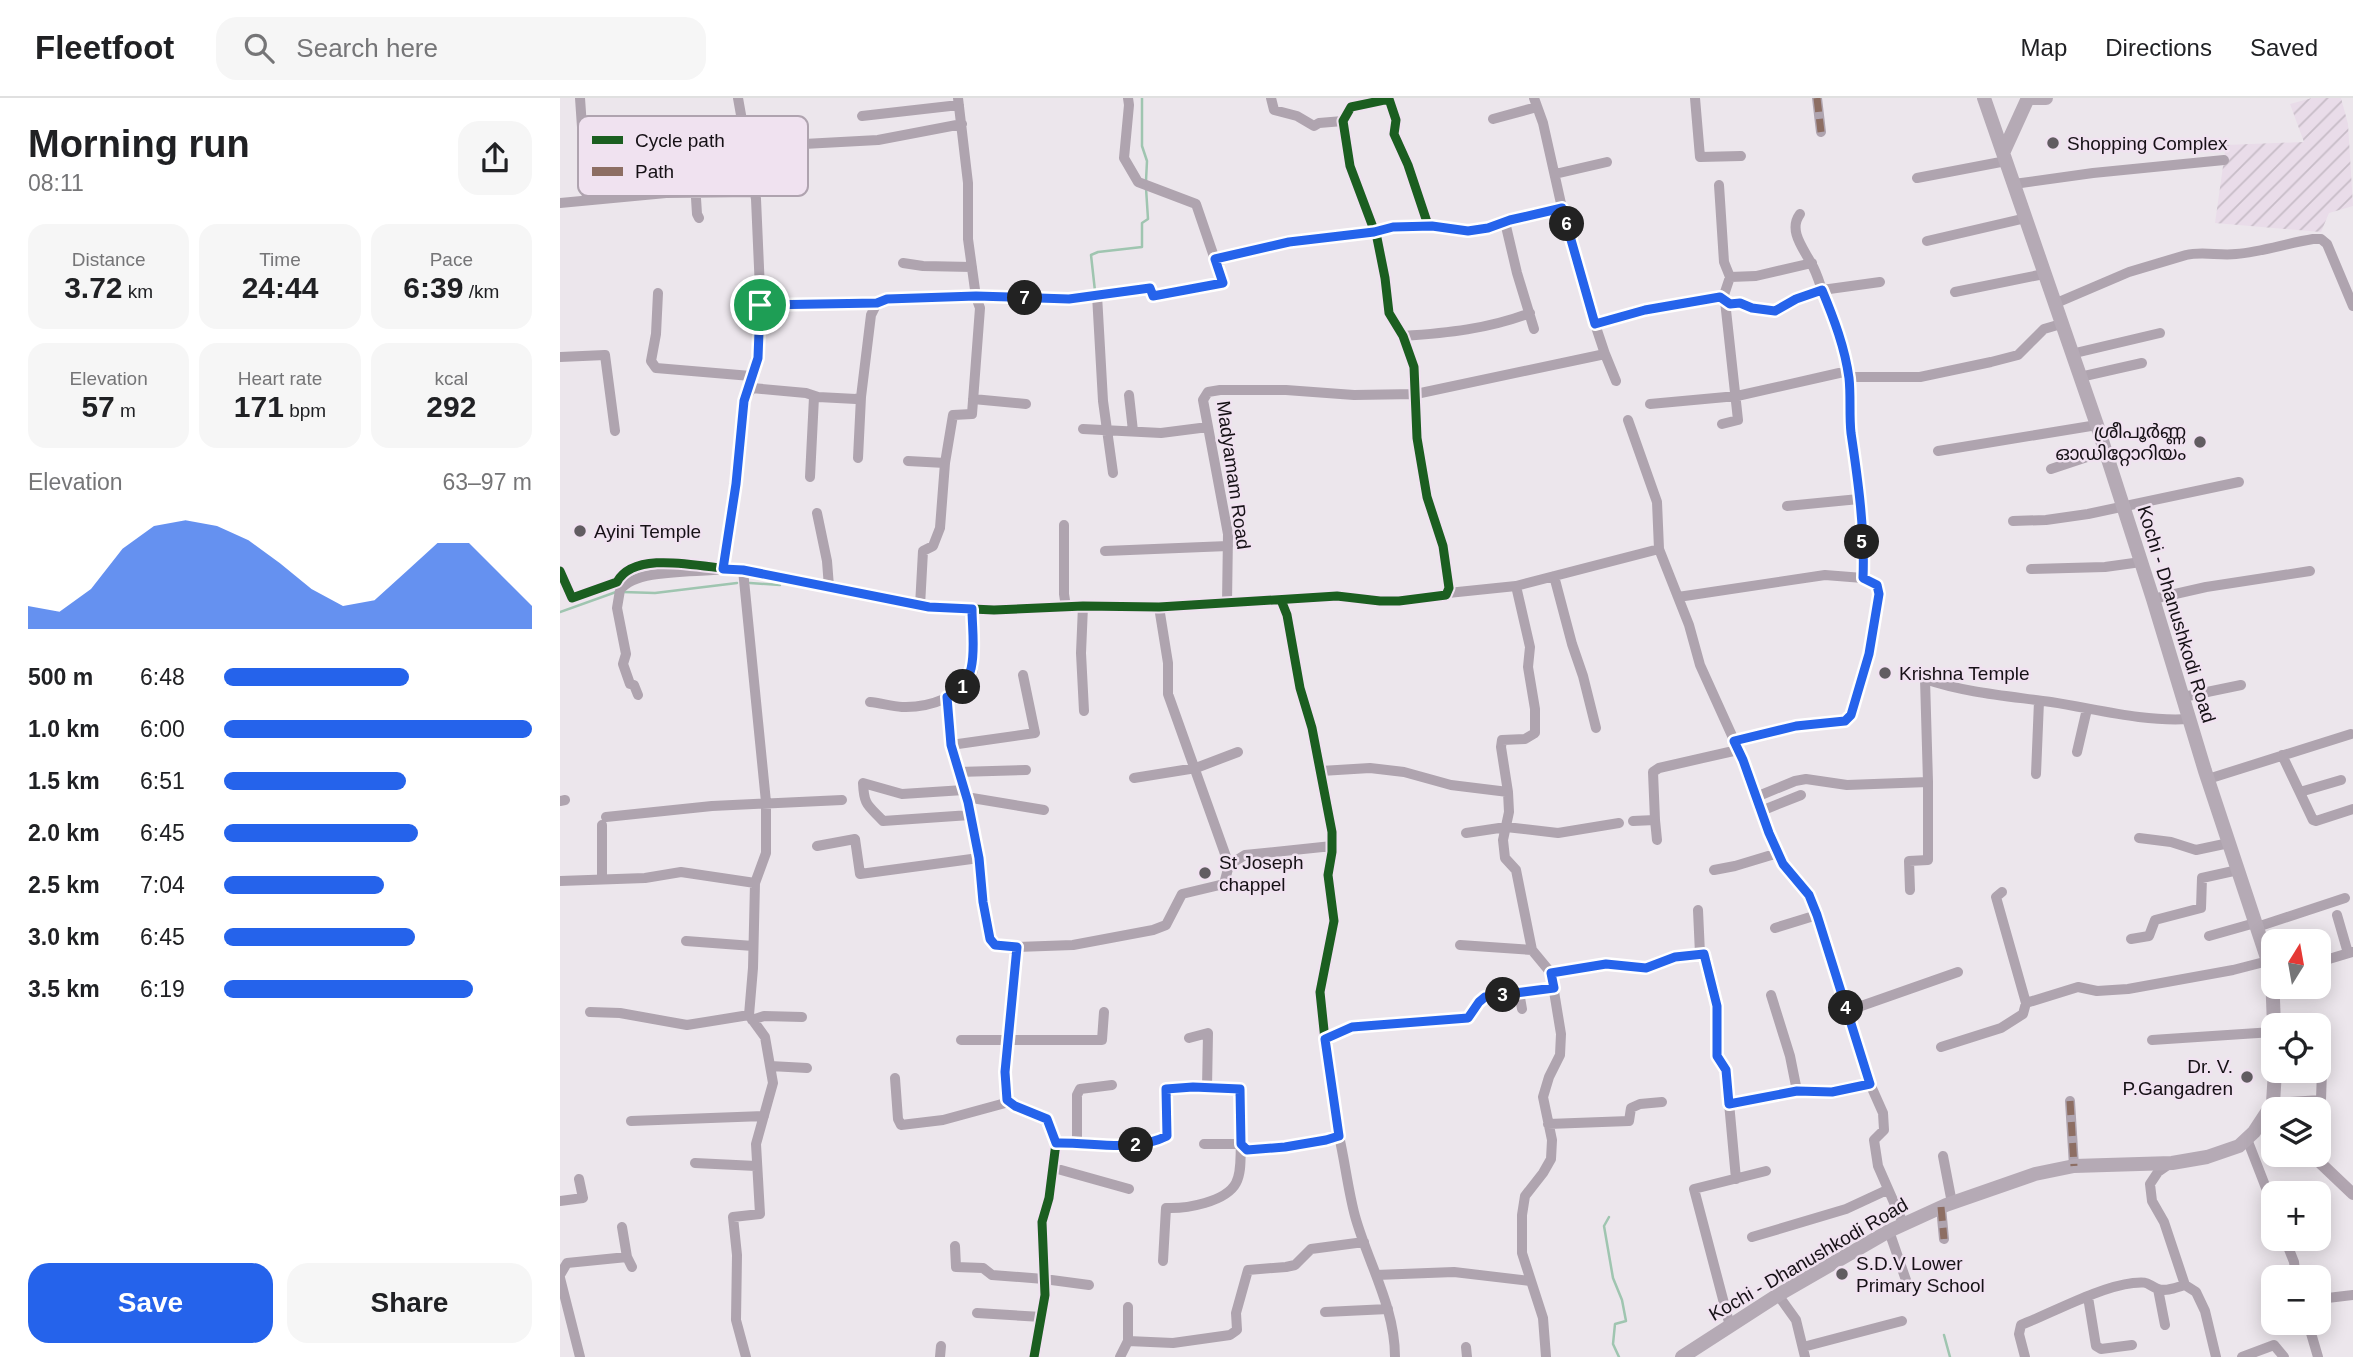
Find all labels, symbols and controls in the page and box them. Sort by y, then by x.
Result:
search box [216,17,706,80]
text: Fleetfoot [35,29,174,66]
icon: search [240,29,278,67]
text: Search here [296,33,438,63]
text: Map [2021,34,2067,61]
text: Directions [2105,34,2212,61]
text: Saved [2250,34,2318,61]
legend [578,116,808,196]
button: share [458,121,532,195]
text: Morning run [28,123,250,165]
text: Cycle path [635,130,725,151]
place label: Shopping Complex [2067,133,2228,154]
marker: Shopping Complex [2045,135,2061,151]
text: Path [635,161,674,182]
text: 08:11 [28,170,84,196]
pin: 6 [1550,206,1584,242]
text: 6 [1561,213,1572,234]
text: Distance [72,249,146,270]
text: Time [259,249,301,270]
text: Pace [430,249,473,270]
text: 3.72 [64,271,123,304]
text: 24:44 [242,271,318,304]
text: 6:39 [403,271,463,304]
pin [730,275,790,335]
pin: 7 [1008,280,1042,316]
text: km [123,281,153,302]
text: /km [463,281,499,302]
icon: arrive [741,286,779,324]
text: 7 [1019,287,1030,308]
text: Elevation [70,368,148,389]
text: Heart rate [238,368,322,389]
text: kcal [434,368,468,389]
text: 57 [81,390,115,423]
text: 171 [234,390,284,423]
text: 292 [426,390,476,423]
street label: Madyamam Road [1213,399,1254,551]
text: m [115,400,136,421]
text: bpm [284,400,326,421]
place label: ശ്രീപൂർണ്ണ ഓഡിറ്റോറിയം [2055,421,2186,467]
marker: ശ്രീപൂർണ്ണ ഓഡിറ്റോറിയം [2192,434,2208,450]
text: Elevation [28,469,123,495]
text: 63–97 m [442,469,532,495]
street label: Kochi - Dhanushkodi Road [2133,503,2220,725]
place label: Ayini Temple [594,521,701,542]
marker: Ayini Temple [572,523,588,539]
pin: 5 [1844,524,1880,560]
text: 5 [1856,531,1867,552]
place label: Krishna Temple [1899,663,2030,684]
text: 500 m [28,664,93,690]
text: 6:48 [140,664,185,690]
marker: Krishna Temple [1877,665,1893,681]
pin: 1 [946,670,980,704]
text: 1 [957,676,968,697]
text: 1.0 km [28,716,100,742]
text: 6:00 [140,716,185,742]
text: 1.5 km [28,768,100,794]
text: 6:51 [140,768,185,794]
text: 2.0 km [28,820,100,846]
text: 6:45 [140,820,185,846]
place label: St Joseph chappel [1219,852,1304,895]
marker: St Joseph chappel [1197,865,1213,881]
text: 2.5 km [28,872,100,898]
text: 7:04 [140,872,185,898]
text: 3.0 km [28,924,100,950]
text: 6:45 [140,924,185,950]
north arrow [2261,929,2331,999]
map controls [2261,929,2331,1335]
text: 3.5 km [28,976,100,1002]
text: 6:19 [140,976,185,1002]
pin: 3 [1486,978,1520,1012]
text: 3 [1497,984,1508,1005]
pin: 4 [1828,990,1864,1026]
text: 4 [1840,997,1851,1018]
button: locate [2261,1013,2331,1083]
place label: Dr. V. P.Gangadren [2122,1056,2233,1099]
marker: Dr. V. P.Gangadren [2239,1069,2255,1085]
button: layers [2261,1097,2331,1167]
pin: 2 [1118,1128,1154,1162]
text: 2 [1130,1134,1141,1155]
button: + [2261,1181,2331,1251]
street label: Kochi - Dhanushkodi Road [1705,1194,1911,1325]
place label: S.D.V Lower Primary School [1856,1253,1985,1296]
button: Save [28,1263,273,1343]
button: Share [287,1263,532,1343]
button: − [2261,1265,2331,1335]
marker: S.D.V Lower Primary School [1834,1266,1850,1282]

